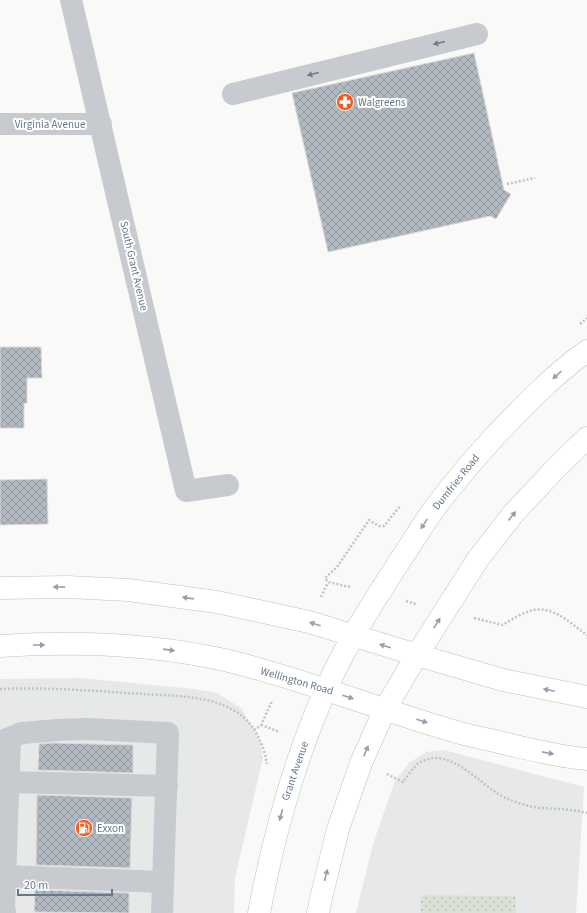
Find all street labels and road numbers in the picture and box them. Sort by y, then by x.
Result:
street label: Virginia Avenue [15,117,86,132]
street label: South Grant Avenue [116,220,152,313]
street label: Dumfries Road [429,451,483,513]
street label: Wellington Road [259,663,335,699]
street label: Grant Avenue [278,739,312,803]

